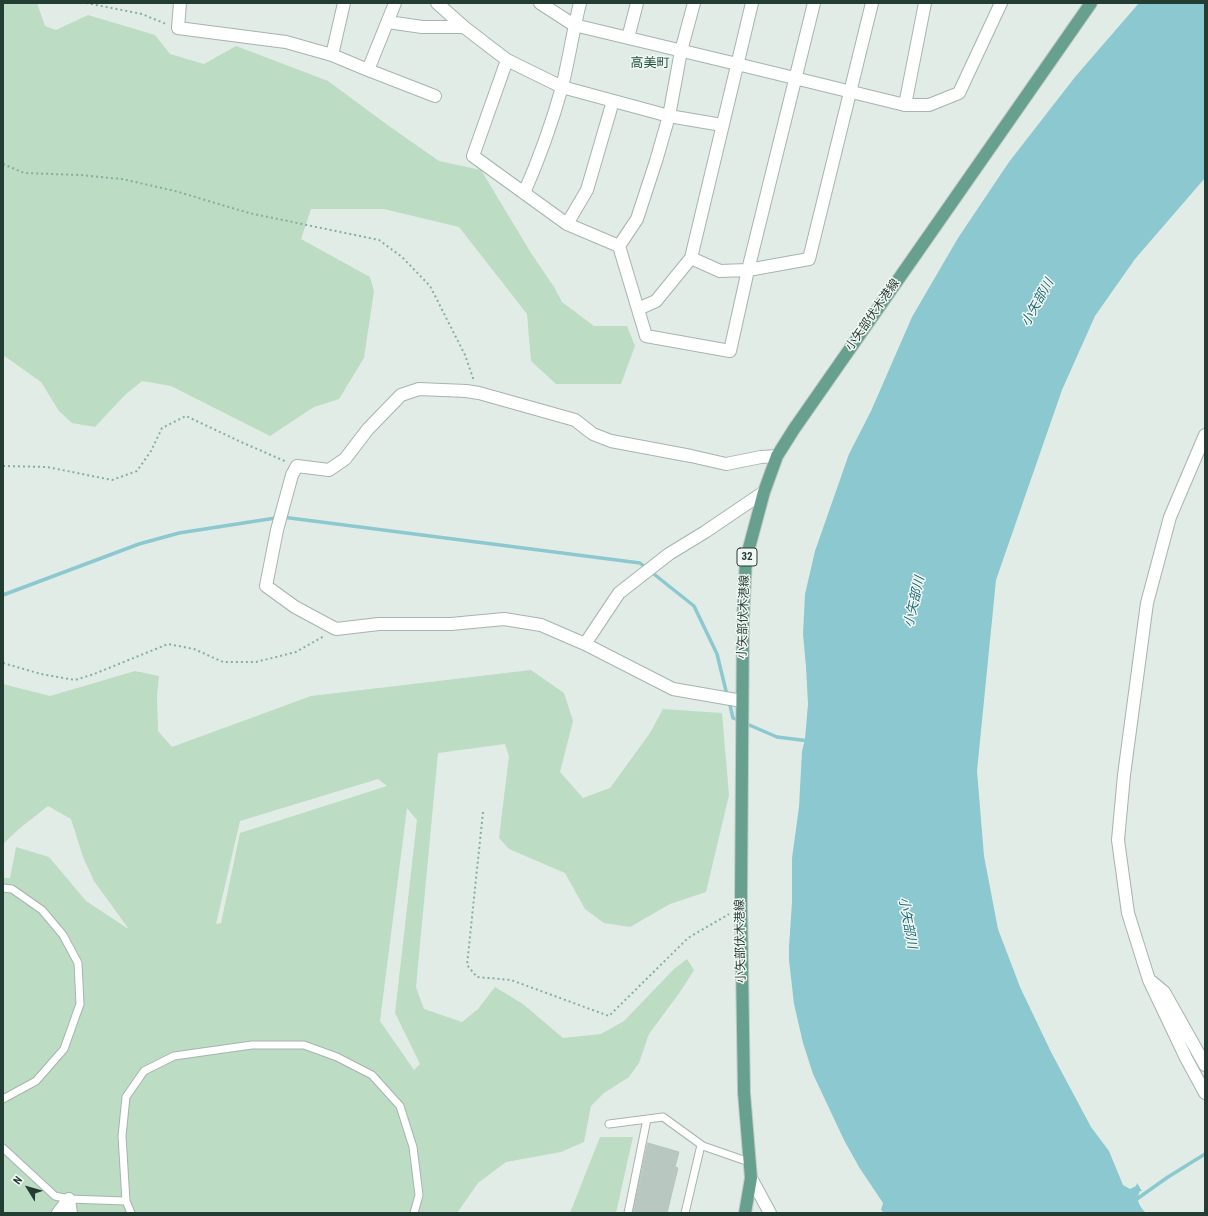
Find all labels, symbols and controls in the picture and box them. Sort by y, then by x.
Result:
district label: 高美町 [631,56,669,72]
street label: 小矢部伏木港線 [843,276,903,354]
water label: 小矢部川 [1019,276,1057,330]
road number: 32 [737,548,757,566]
street label: 小矢部伏木港線 [735,575,753,659]
water label: 小矢部川 [902,575,928,629]
water label: 小矢部川 [895,896,919,950]
street label: 小矢部伏木港線 [733,899,749,983]
north arrow [8,1168,48,1208]
text: N [11,1174,25,1187]

